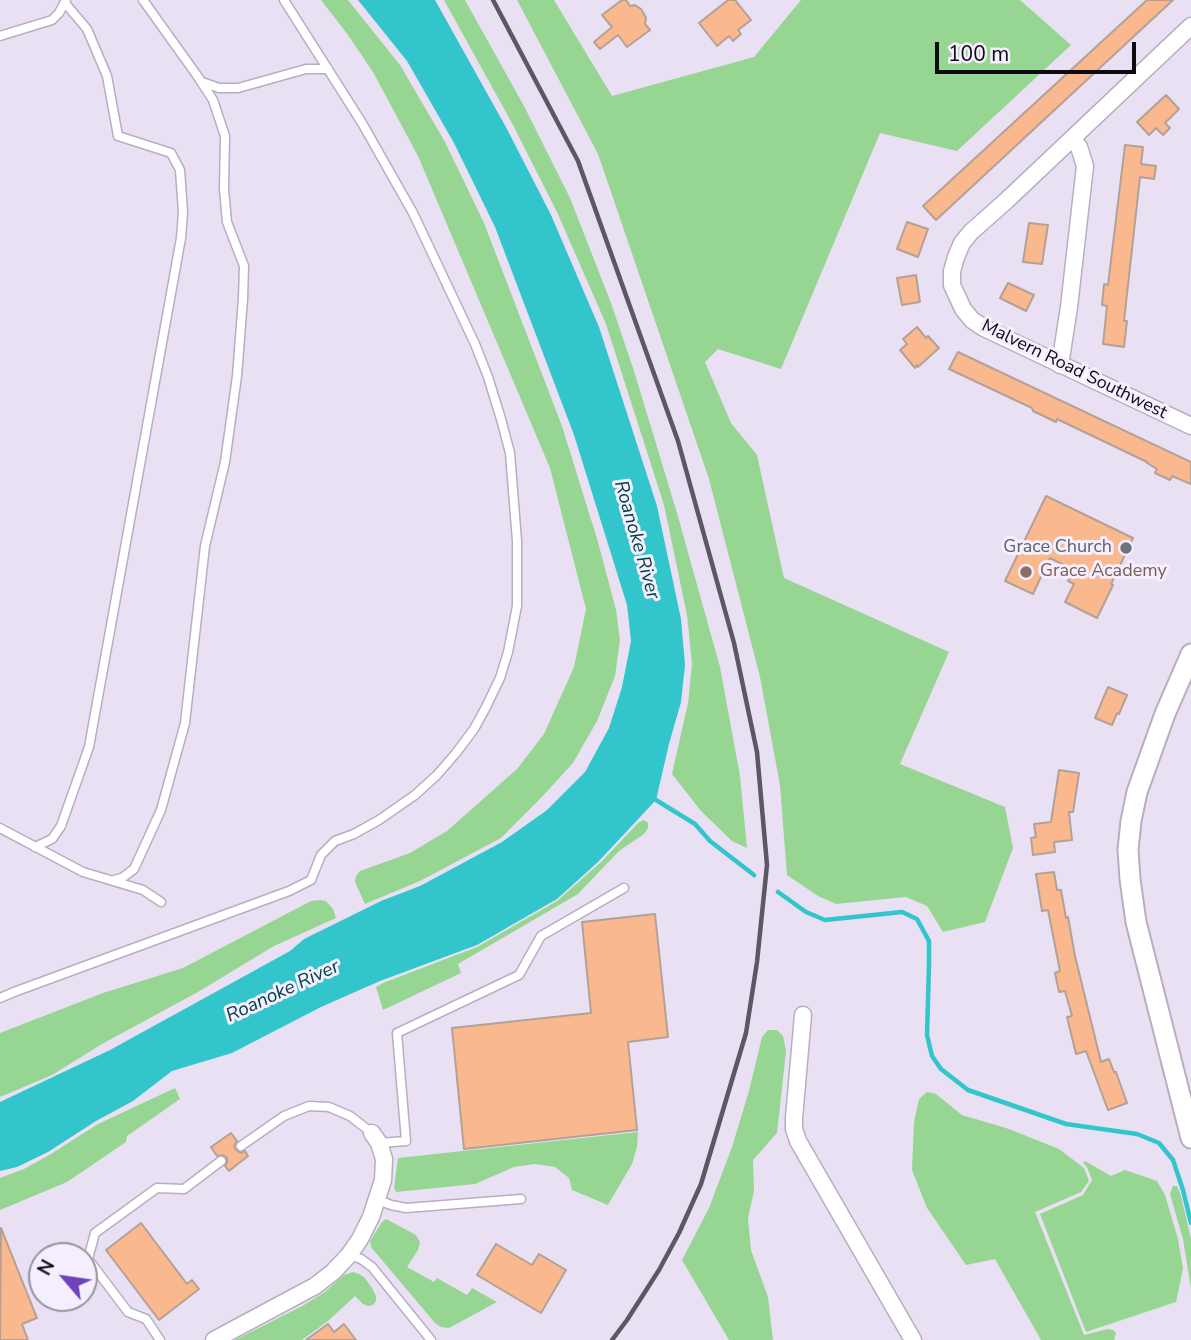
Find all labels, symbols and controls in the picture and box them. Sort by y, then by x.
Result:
scale bar [939,28,1140,72]
text: 100 m [948,40,1009,68]
street label: Malvern Road Southwest [978,316,1170,424]
water label: Roanoke River [608,478,664,602]
place label: Grace Church [1003,537,1112,559]
marker: Grace Church [1118,540,1134,556]
place label: Grace Academy [1040,561,1167,583]
marker: Grace Academy [1018,564,1034,580]
water label: Roanoke River [223,956,343,1028]
north arrow [28,1242,98,1312]
text: N [32,1255,61,1280]

